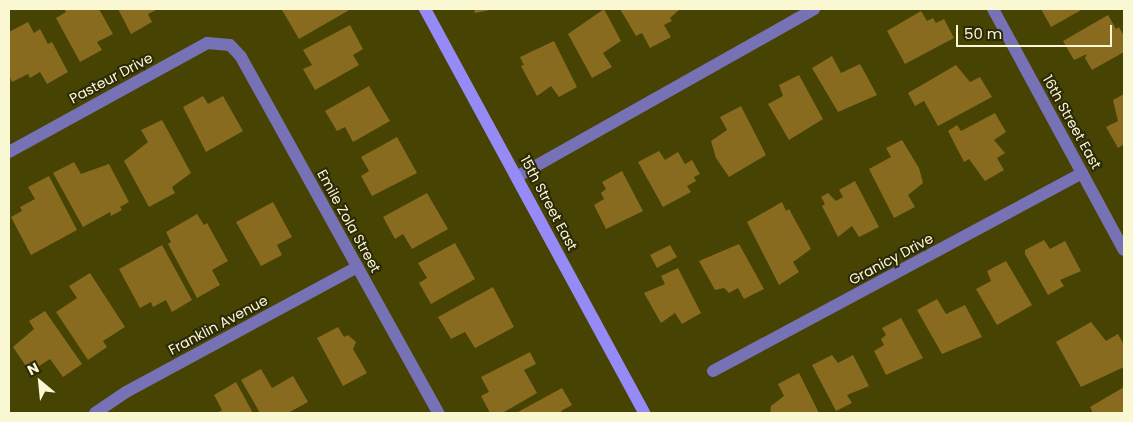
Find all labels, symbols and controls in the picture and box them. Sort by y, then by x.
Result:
scale bar [958,15,1114,47]
text: 50 m [964,23,1002,44]
street label: Pasteur Drive [67,49,155,107]
street label: 16th Street East [1039,72,1105,172]
street label: 15th Street East [517,153,581,253]
street label: Emile Zola Street [314,167,384,275]
street label: Granicy Drive [846,230,936,288]
street label: Franklin Avenue [165,292,271,358]
north arrow [15,357,65,407]
text: N [24,357,42,380]

